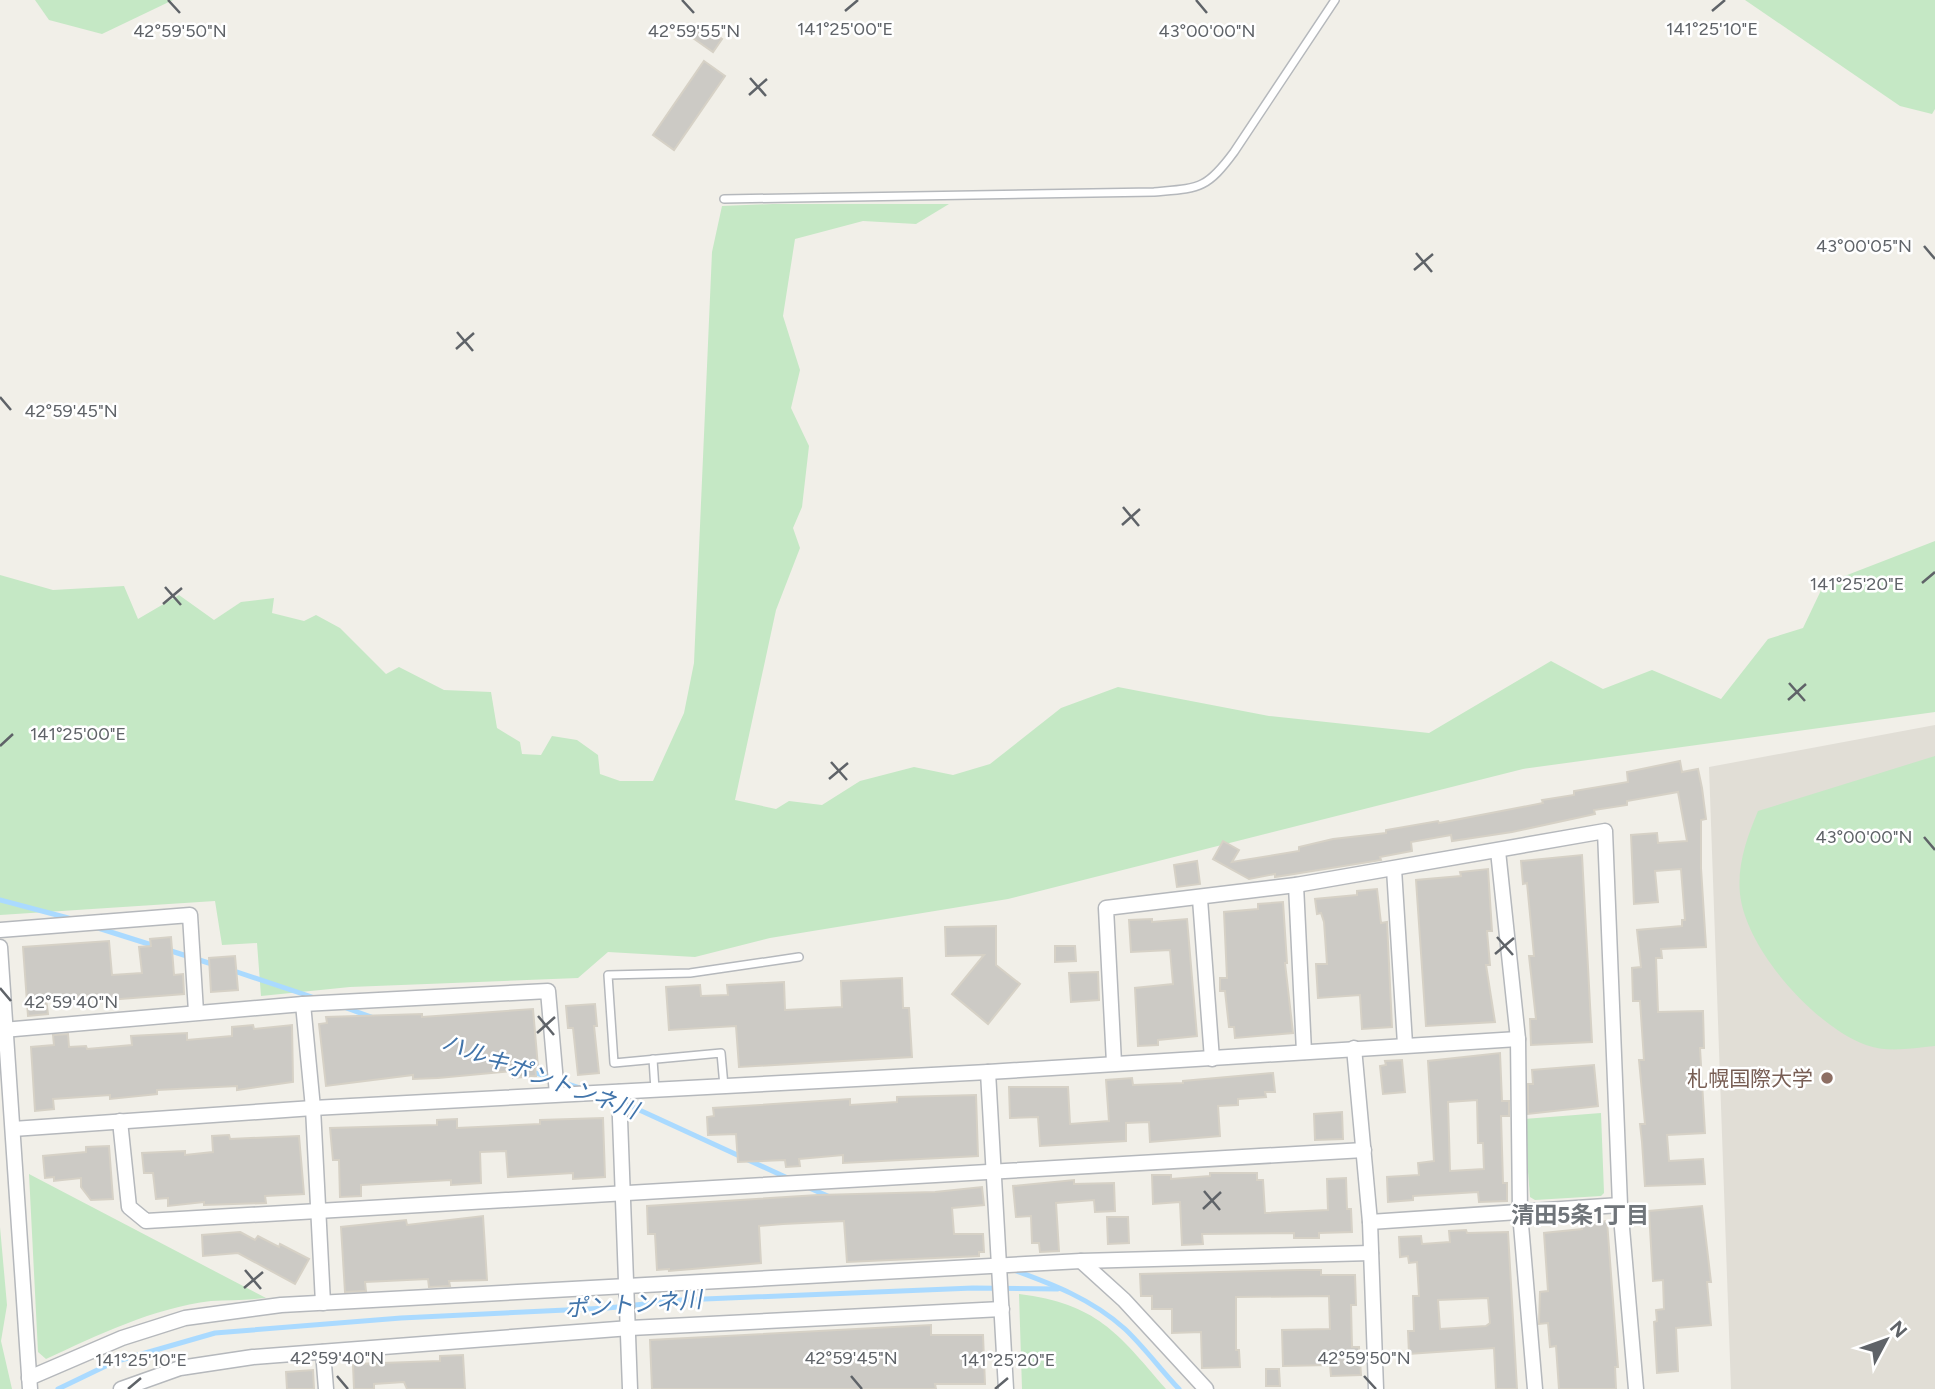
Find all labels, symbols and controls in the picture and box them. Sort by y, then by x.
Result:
text: 141°25'00"E [797,18,893,40]
text: 141°25'10"E [1666,18,1758,40]
text: 42°59'50"N [133,20,227,42]
text: 42°59'55"N [648,20,740,42]
text: 43°00'00"N [1158,20,1256,42]
text: 43°00'05"N [1816,235,1912,257]
text: 42°59'45"N [24,400,118,422]
text: 141°25'20"E [1810,573,1904,595]
text: 141°25'00"E [30,723,126,745]
text: 43°00'00"N [1815,826,1913,848]
text: 42°59'40"N [24,991,118,1013]
water label: ハルキポントンネ川 [438,1028,645,1126]
place label: 札幌国際大学 [1687,1066,1813,1091]
marker: 札幌国際大学 [1819,1070,1835,1086]
district label: 清田5条1丁目 [1511,1201,1649,1229]
water label: ポントンネ川 [563,1285,706,1323]
north arrow [1851,1305,1921,1375]
text: N [1885,1316,1912,1342]
text: 42°59'40"N [290,1347,384,1369]
text: 42°59'45"N [804,1347,898,1369]
text: 42°59'50"N [1317,1347,1411,1369]
text: 141°25'10"E [95,1349,187,1371]
text: 141°25'20"E [961,1349,1055,1371]

